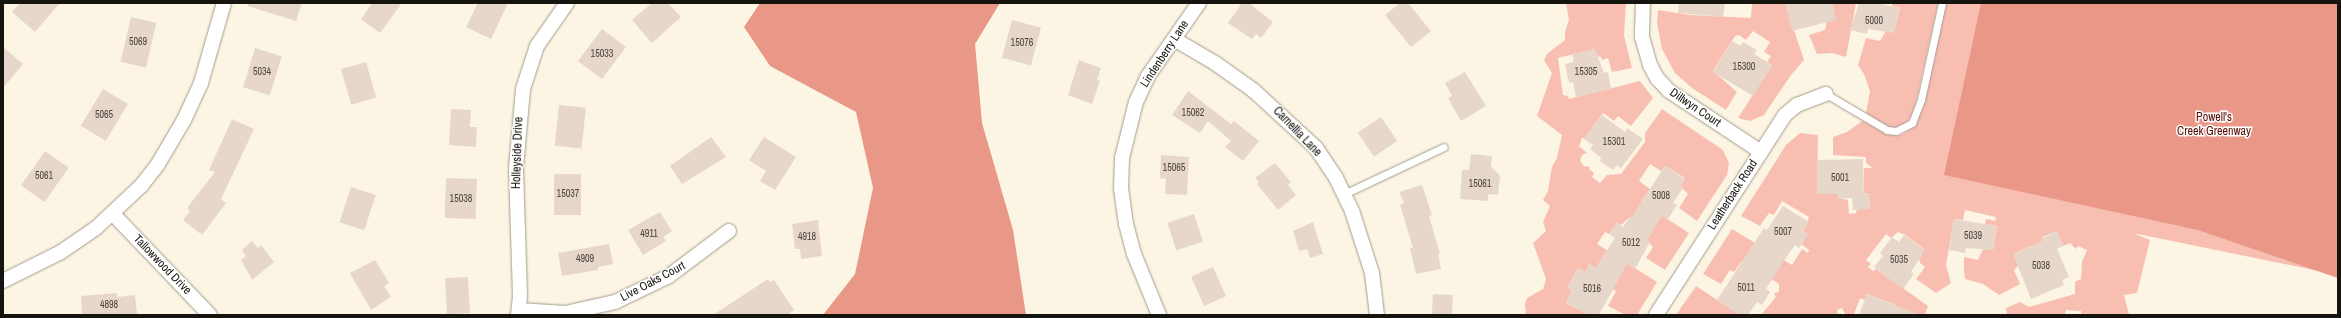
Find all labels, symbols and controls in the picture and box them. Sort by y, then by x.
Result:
house number: 5000 [1865,15,1883,27]
street label: Lindenberry Lane [1138,18,1192,90]
house number: 5069 [129,36,147,48]
house number: 15076 [1011,37,1033,49]
house number: 15033 [591,48,613,60]
house number: 15300 [1733,61,1755,73]
house number: 5034 [253,66,271,78]
house number: 15305 [1575,66,1597,78]
street label: Dillwyn Court [1667,86,1723,130]
street label: Camellia Lane [1270,104,1324,160]
house number: 15062 [1182,107,1204,119]
house number: 5065 [95,109,113,121]
park label: Powell's Creek Greenway [2177,111,2251,139]
street label: Holleyside Drive [510,117,526,189]
house number: 15301 [1603,136,1625,148]
street label: Leatherback Road [1705,157,1761,233]
house number: 15065 [1163,162,1185,174]
house number: 5061 [35,170,53,182]
house number: 5001 [1831,172,1849,184]
house number: 15061 [1469,178,1491,190]
house number: 15037 [557,188,579,200]
house number: 5008 [1652,190,1670,202]
house number: 15038 [450,193,472,205]
house number: 5007 [1774,226,1792,238]
house number: 4911 [640,228,658,240]
house number: 5039 [1964,230,1982,242]
house number: 4918 [798,231,816,243]
street label: Tallowwood Drive [130,232,194,298]
house number: 5012 [1622,237,1640,249]
house number: 4909 [576,253,594,265]
house number: 5035 [1890,254,1908,266]
street label: Live Oaks Court [618,259,688,305]
house number: 5038 [2032,260,2050,272]
house number: 5011 [1737,282,1755,294]
house number: 5016 [1583,283,1601,295]
house number: 4898 [100,299,118,311]

